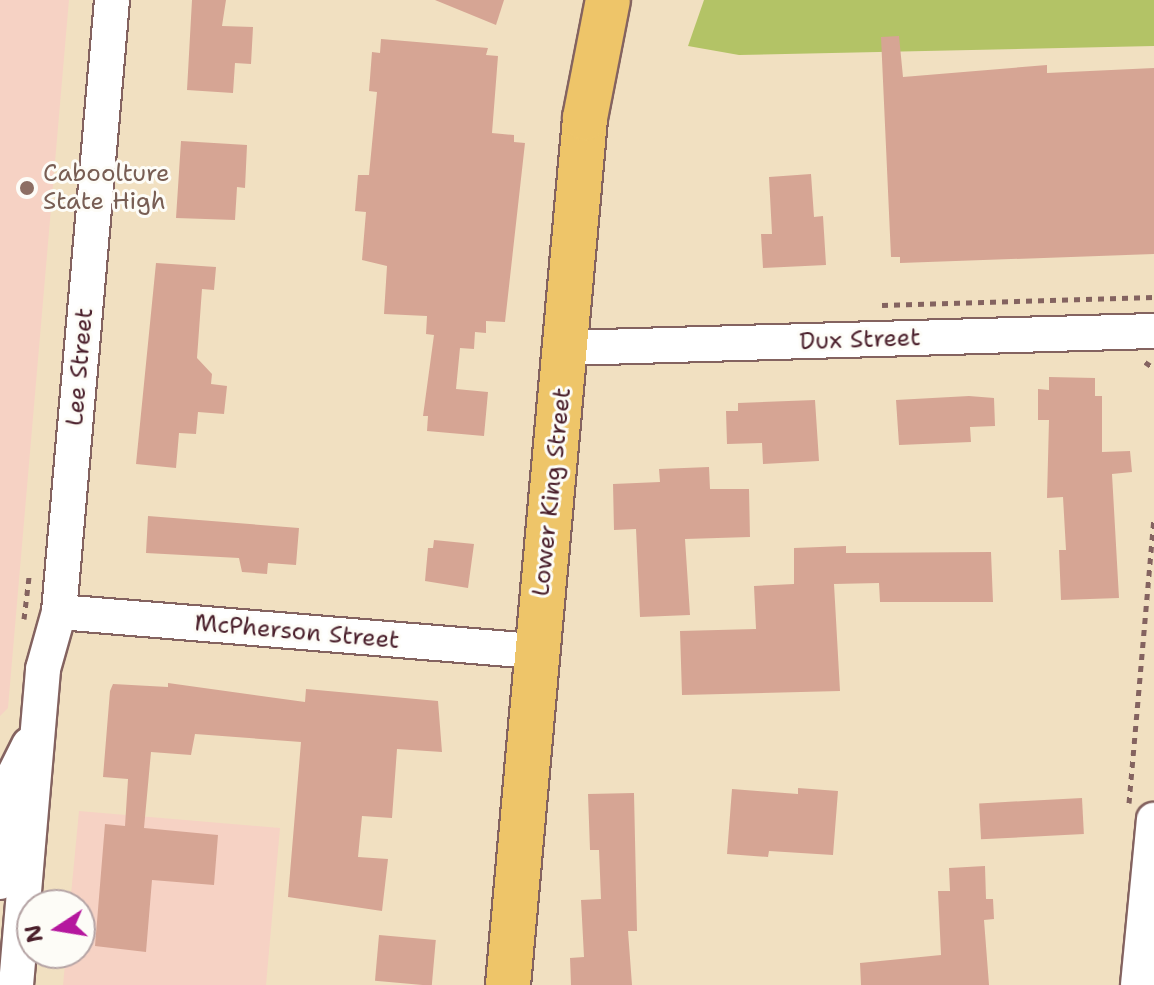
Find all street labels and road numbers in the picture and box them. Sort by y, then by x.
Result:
street label: Lee Street [60,307,100,427]
street label: Dux Street [799,323,921,357]
street label: Lower King Street [527,386,577,598]
street label: McPherson Street [193,609,401,655]

